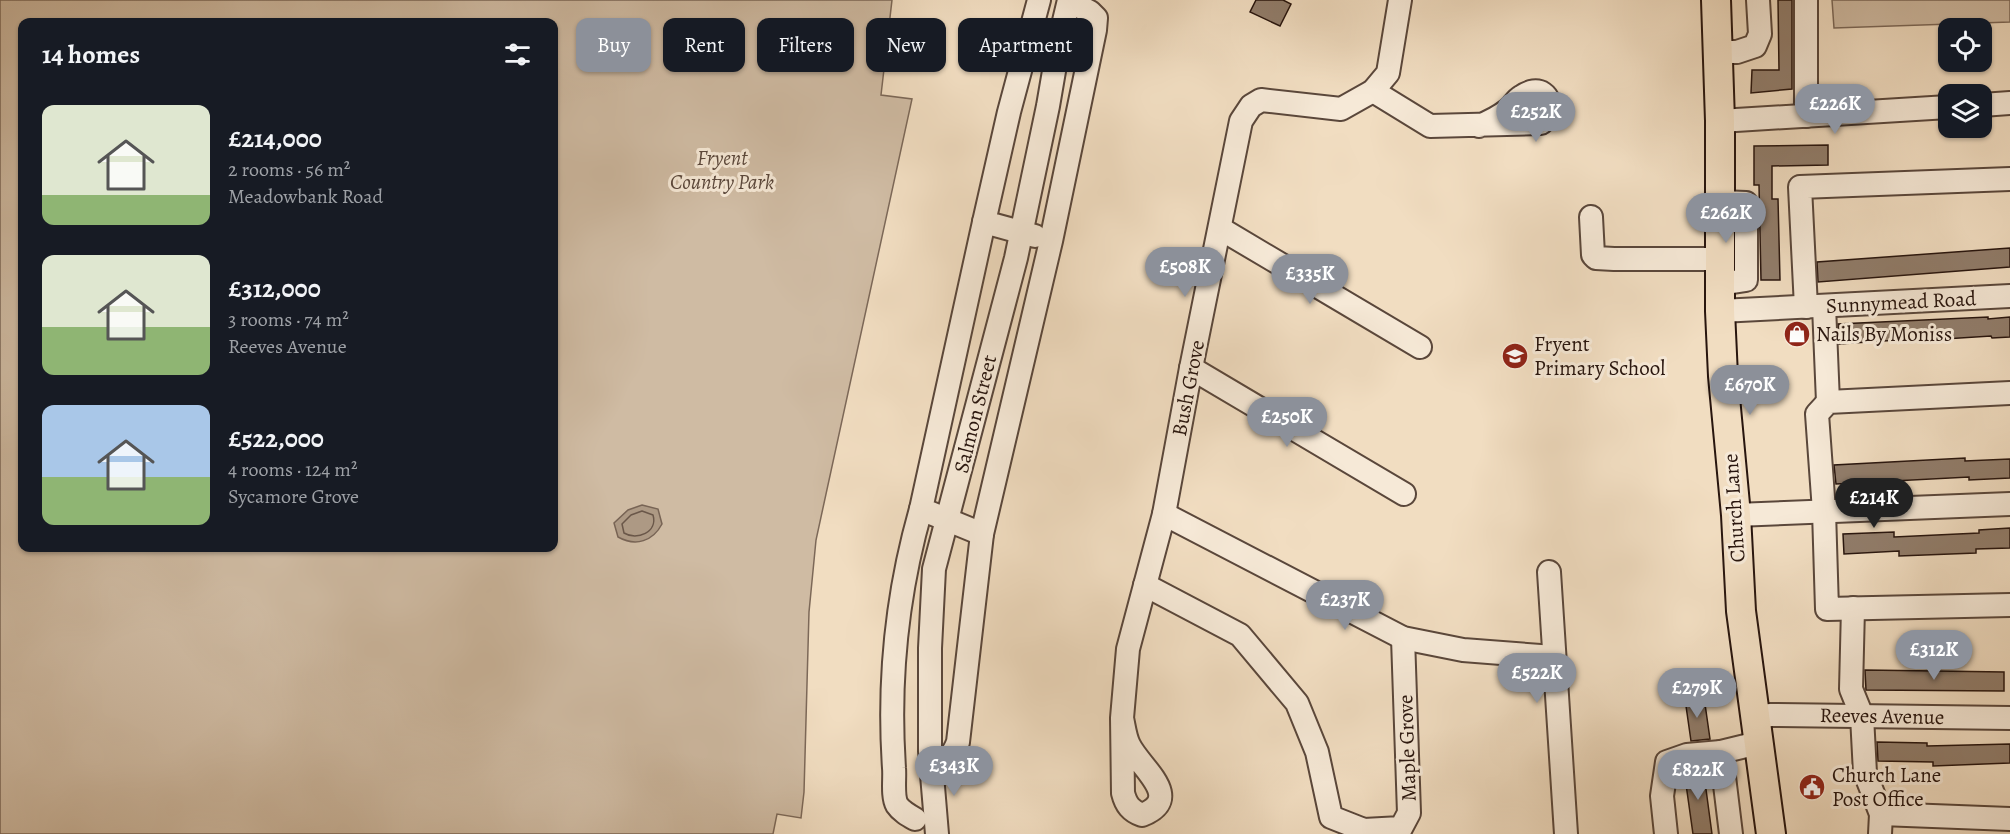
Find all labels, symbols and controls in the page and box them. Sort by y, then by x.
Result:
chip: Buy [576,18,651,72]
chip: Rent [663,18,745,72]
chip: Filters [757,18,854,72]
chip: New [866,18,946,72]
chip: Apartment [958,18,1093,72]
map controls [1938,18,1992,138]
button: locate [1938,18,1992,72]
text: 14 homes [42,37,140,72]
icon: filters [501,38,534,71]
pin: £226K [1793,84,1877,135]
button: layers [1938,84,1992,138]
text: £226K [1809,90,1861,117]
pin: £252K [1494,92,1578,143]
text: £252K [1510,98,1562,125]
text: £214,000 [228,121,322,156]
icon: home [90,129,162,201]
park label: Fryent Country Park [670,144,774,196]
text: 2 rooms · 56 m² [228,156,350,183]
text: Meadowbank Road [228,183,383,210]
pin: £262K [1684,193,1768,244]
text: £262K [1700,199,1752,226]
pin: £508K [1143,247,1227,298]
text: £508K [1159,253,1211,280]
pin: £335K [1268,254,1352,305]
text: £335K [1285,260,1335,287]
text: £312,000 [228,271,321,306]
icon: home [90,279,162,351]
street label: Sunnymead Road [1825,284,1977,320]
text: 3 rooms · 74 m² [228,306,349,333]
shop icon: Nails By Moniss [1782,319,1812,349]
place label: Nails By Moniss [1816,320,1952,348]
place label: Fryent Primary School [1534,330,1665,382]
text: Reeves Avenue [228,333,347,360]
street label: Bush Grove [1165,337,1211,439]
school or university icon: Fryent Primary School [1500,341,1530,371]
street label: Salmon Street [947,352,1003,476]
pin: £670K [1708,365,1792,416]
text: £670K [1724,371,1776,398]
pin: £250K [1245,397,1329,448]
text: £250K [1261,403,1313,430]
text: £522,000 [228,421,324,456]
icon: home [90,429,162,501]
street label: Church Lane [1716,453,1752,563]
text: 4 rooms · 124 m² [228,456,358,483]
pin: £214K [1832,478,1916,529]
text: Sycamore Grove [228,483,359,510]
text: £214K [1849,484,1899,511]
pin: £237K [1303,580,1387,631]
text: £237K [1320,586,1370,613]
pin: £312K [1892,630,1976,681]
text: £312K [1910,636,1958,663]
pin: £522K [1495,653,1579,704]
text: £522K [1511,659,1563,686]
pin: £279K [1655,668,1739,719]
text: £279K [1672,674,1722,701]
street label: Maple Grove [1391,694,1423,802]
street label: Reeves Avenue [1819,701,1945,731]
pin: £343K [912,746,996,797]
pin: £822K [1656,750,1740,801]
text: £343K [929,752,979,779]
text: £822K [1672,756,1724,783]
place label: Church Lane Post Office [1832,761,1941,813]
public building icon: Church Lane Post Office [1797,772,1827,802]

